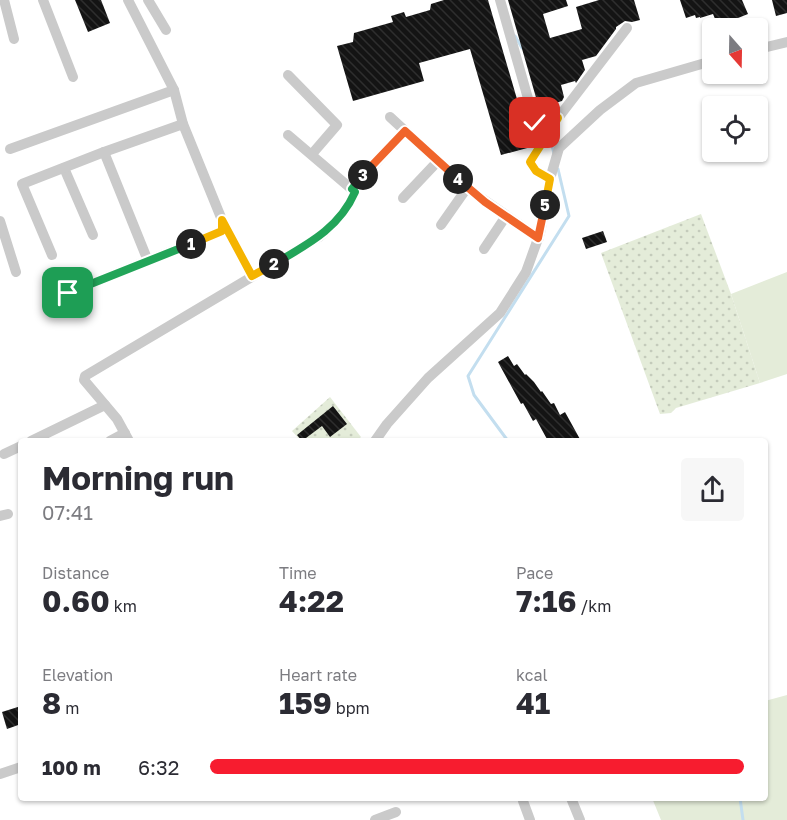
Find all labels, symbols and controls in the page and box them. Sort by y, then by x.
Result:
north arrow [702,18,768,84]
map controls [702,18,768,162]
button: locate [702,96,768,162]
pin [509,97,560,148]
icon: check [518,106,551,139]
pin: 3 [348,160,378,190]
pin: 4 [443,164,473,194]
text: 3 [358,165,368,185]
text: 4 [453,169,463,189]
pin: 5 [530,190,560,220]
text: 5 [540,195,550,215]
pin: 1 [176,229,206,259]
text: 1 [187,234,195,254]
pin: 2 [259,249,289,279]
text: 2 [269,254,279,274]
pin [42,267,93,318]
icon: arrive [51,276,84,309]
text: Morning run [42,458,234,497]
button: share [681,458,744,521]
text: 07:41 [42,500,93,524]
text: Distance [42,563,109,583]
text: Time [279,563,317,583]
text: Pace [516,563,553,583]
text: 0.60 [42,583,110,619]
text: 4:22 [279,583,344,619]
text: 7:16 [516,583,576,619]
text: km [110,596,137,616]
text: /km [576,596,611,616]
text: Elevation [42,665,113,685]
text: Heart rate [279,665,357,685]
text: kcal [516,665,548,685]
text: 8 [42,685,61,721]
text: 159 [279,685,332,721]
text: 41 [516,685,550,721]
text: m [61,698,79,718]
text: bpm [332,698,370,718]
text: 100 m [42,755,101,779]
text: 6:32 [138,755,179,779]

